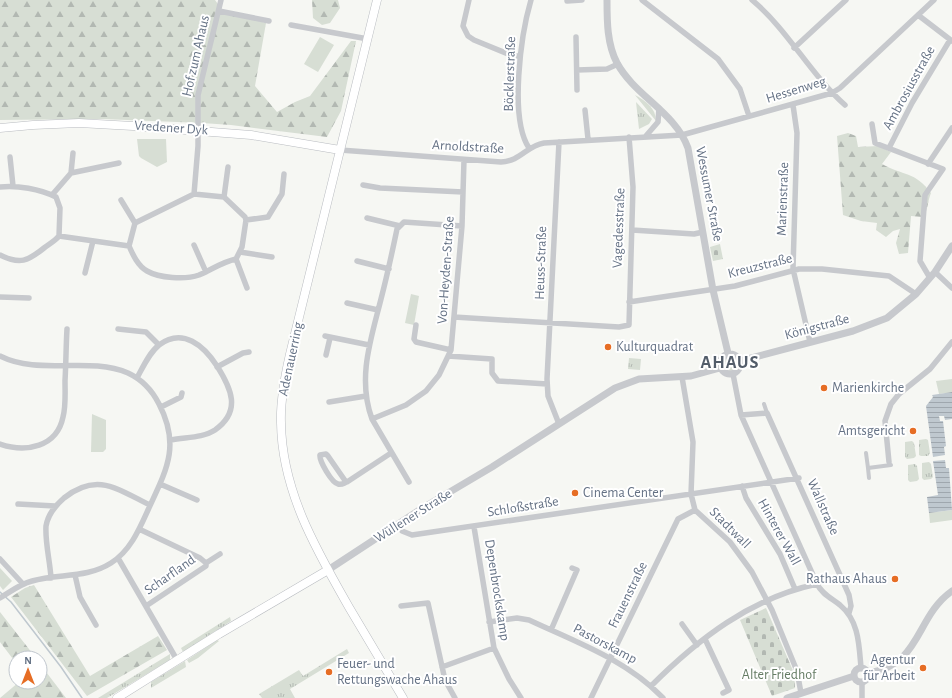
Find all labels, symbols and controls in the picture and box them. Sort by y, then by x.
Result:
street label: Hof zum Ahaus [180,14,212,98]
street label: Böcklerstraße [502,36,518,112]
street label: Ambrosiusstraße [880,44,938,132]
street label: Hessenweg [764,74,828,106]
street label: Vredener Dyk [134,118,209,138]
street label: Arnoldstraße [432,138,504,156]
street label: Wessumer Straße [693,145,725,243]
street label: Marienstraße [775,162,791,236]
street label: Vagedesstraße [611,188,627,268]
street label: Von-Heyden-Straße [435,216,457,324]
street label: Heuss-Straße [533,226,549,300]
street label: Kreuzstraße [726,251,794,281]
street label: Königstraße [783,312,851,342]
street label: Adenauerring [276,321,306,397]
place label: Kulturquadrat [616,340,694,354]
marker: Kulturquadrat [603,342,613,352]
district label: AHAUS [700,354,760,372]
place label: Marienkirche [832,381,904,395]
marker: Marienkirche [819,383,829,393]
place label: Amtsgericht [838,424,906,438]
marker: Amtsgericht [908,426,918,436]
street label: Wallstraße [804,477,842,537]
street label: Wüllener Straße [372,486,454,546]
place label: Cinema Center [583,486,664,500]
marker: Cinema Center [570,488,580,498]
street label: Schloßstraße [487,494,559,520]
street label: Hinterer Wall [755,496,803,568]
street label: Stadtwall [707,505,753,551]
street label: Depenbrockskamp [482,538,512,642]
street label: Scharfland [142,552,198,598]
street label: Frauenstraße [606,560,650,630]
place label: Rathaus Ahaus [806,572,887,586]
marker: Rathaus Ahaus [890,574,900,584]
street label: Pastorskamp [571,621,639,667]
north arrow [8,650,48,690]
place label: Agentur für Arbeit [863,653,916,683]
text: N [24,655,32,666]
place label: Feuer- und Rettungswache Ahaus [337,657,457,687]
marker: Agentur für Arbeit [918,663,928,673]
marker: Feuer- und Rettungswache Ahaus [324,667,334,677]
park label: Alter Friedhof [742,668,817,682]

